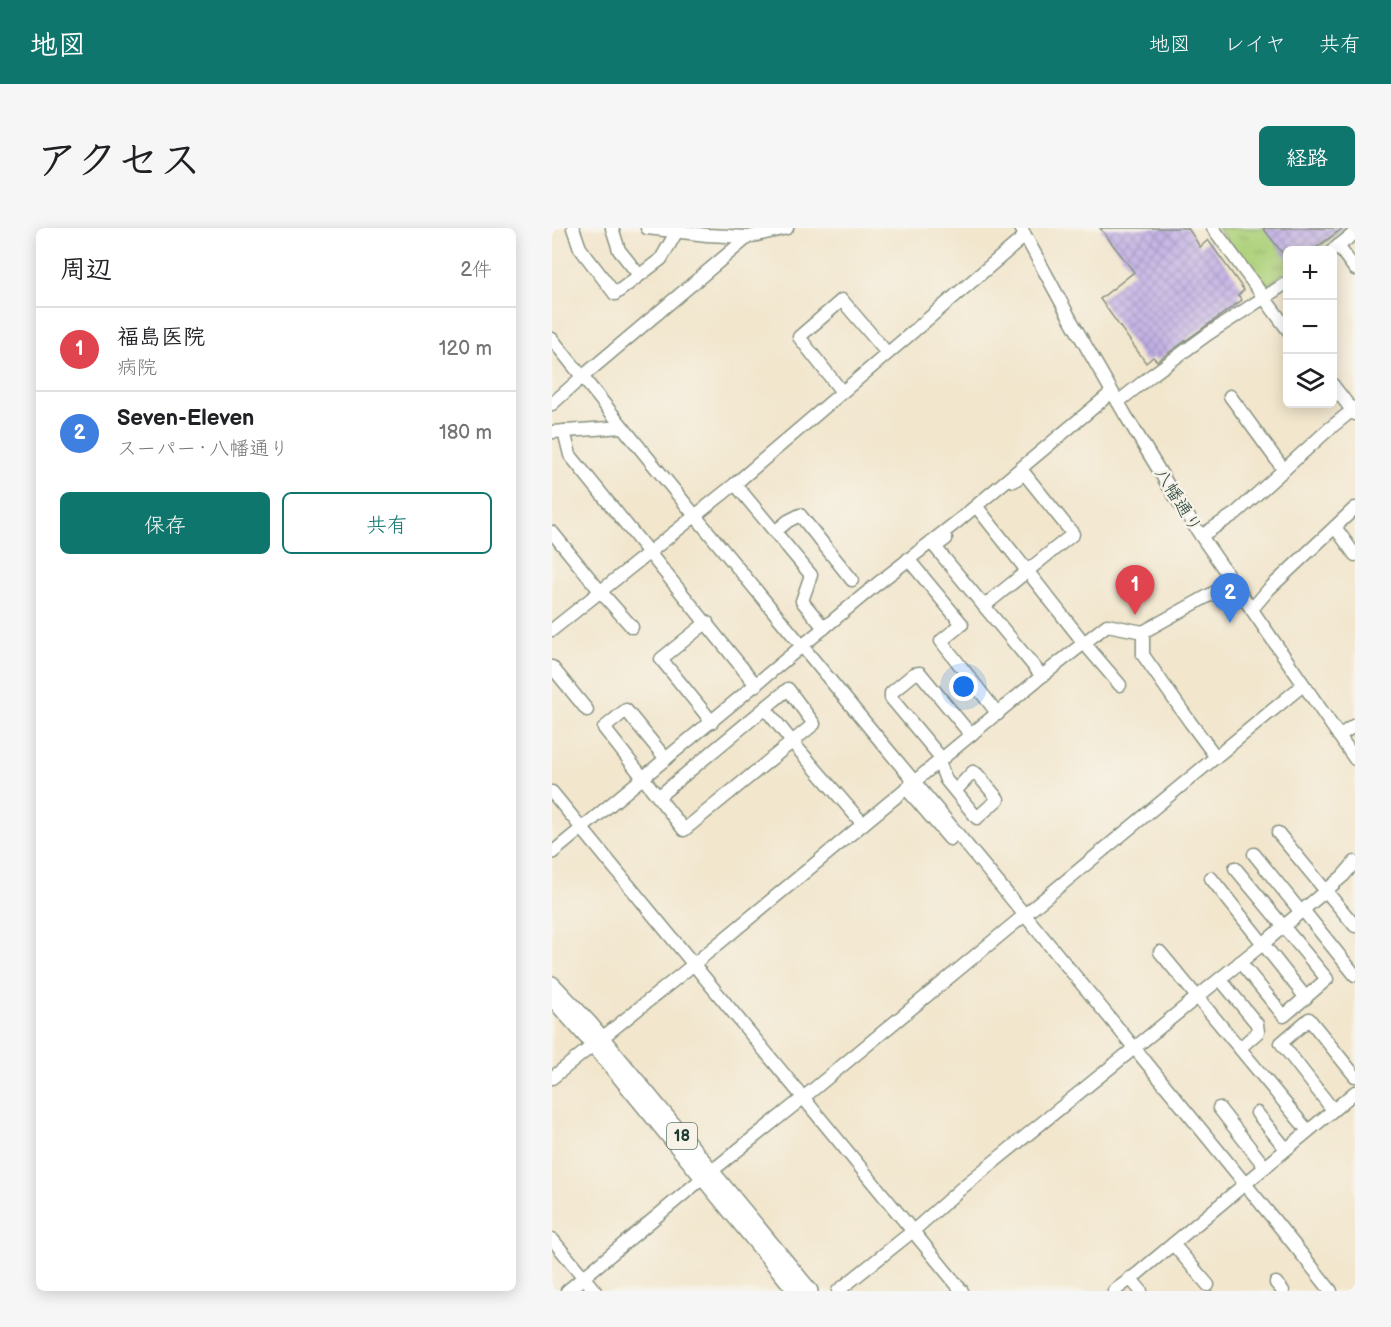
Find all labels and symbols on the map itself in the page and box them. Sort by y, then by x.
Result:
street label: 八幡通り [1150,464,1206,536]
pin: 1 [1116,566,1154,615]
pin: 2 [1210,574,1250,623]
your location [949,672,978,701]
road number: 18 [667,1123,697,1149]

